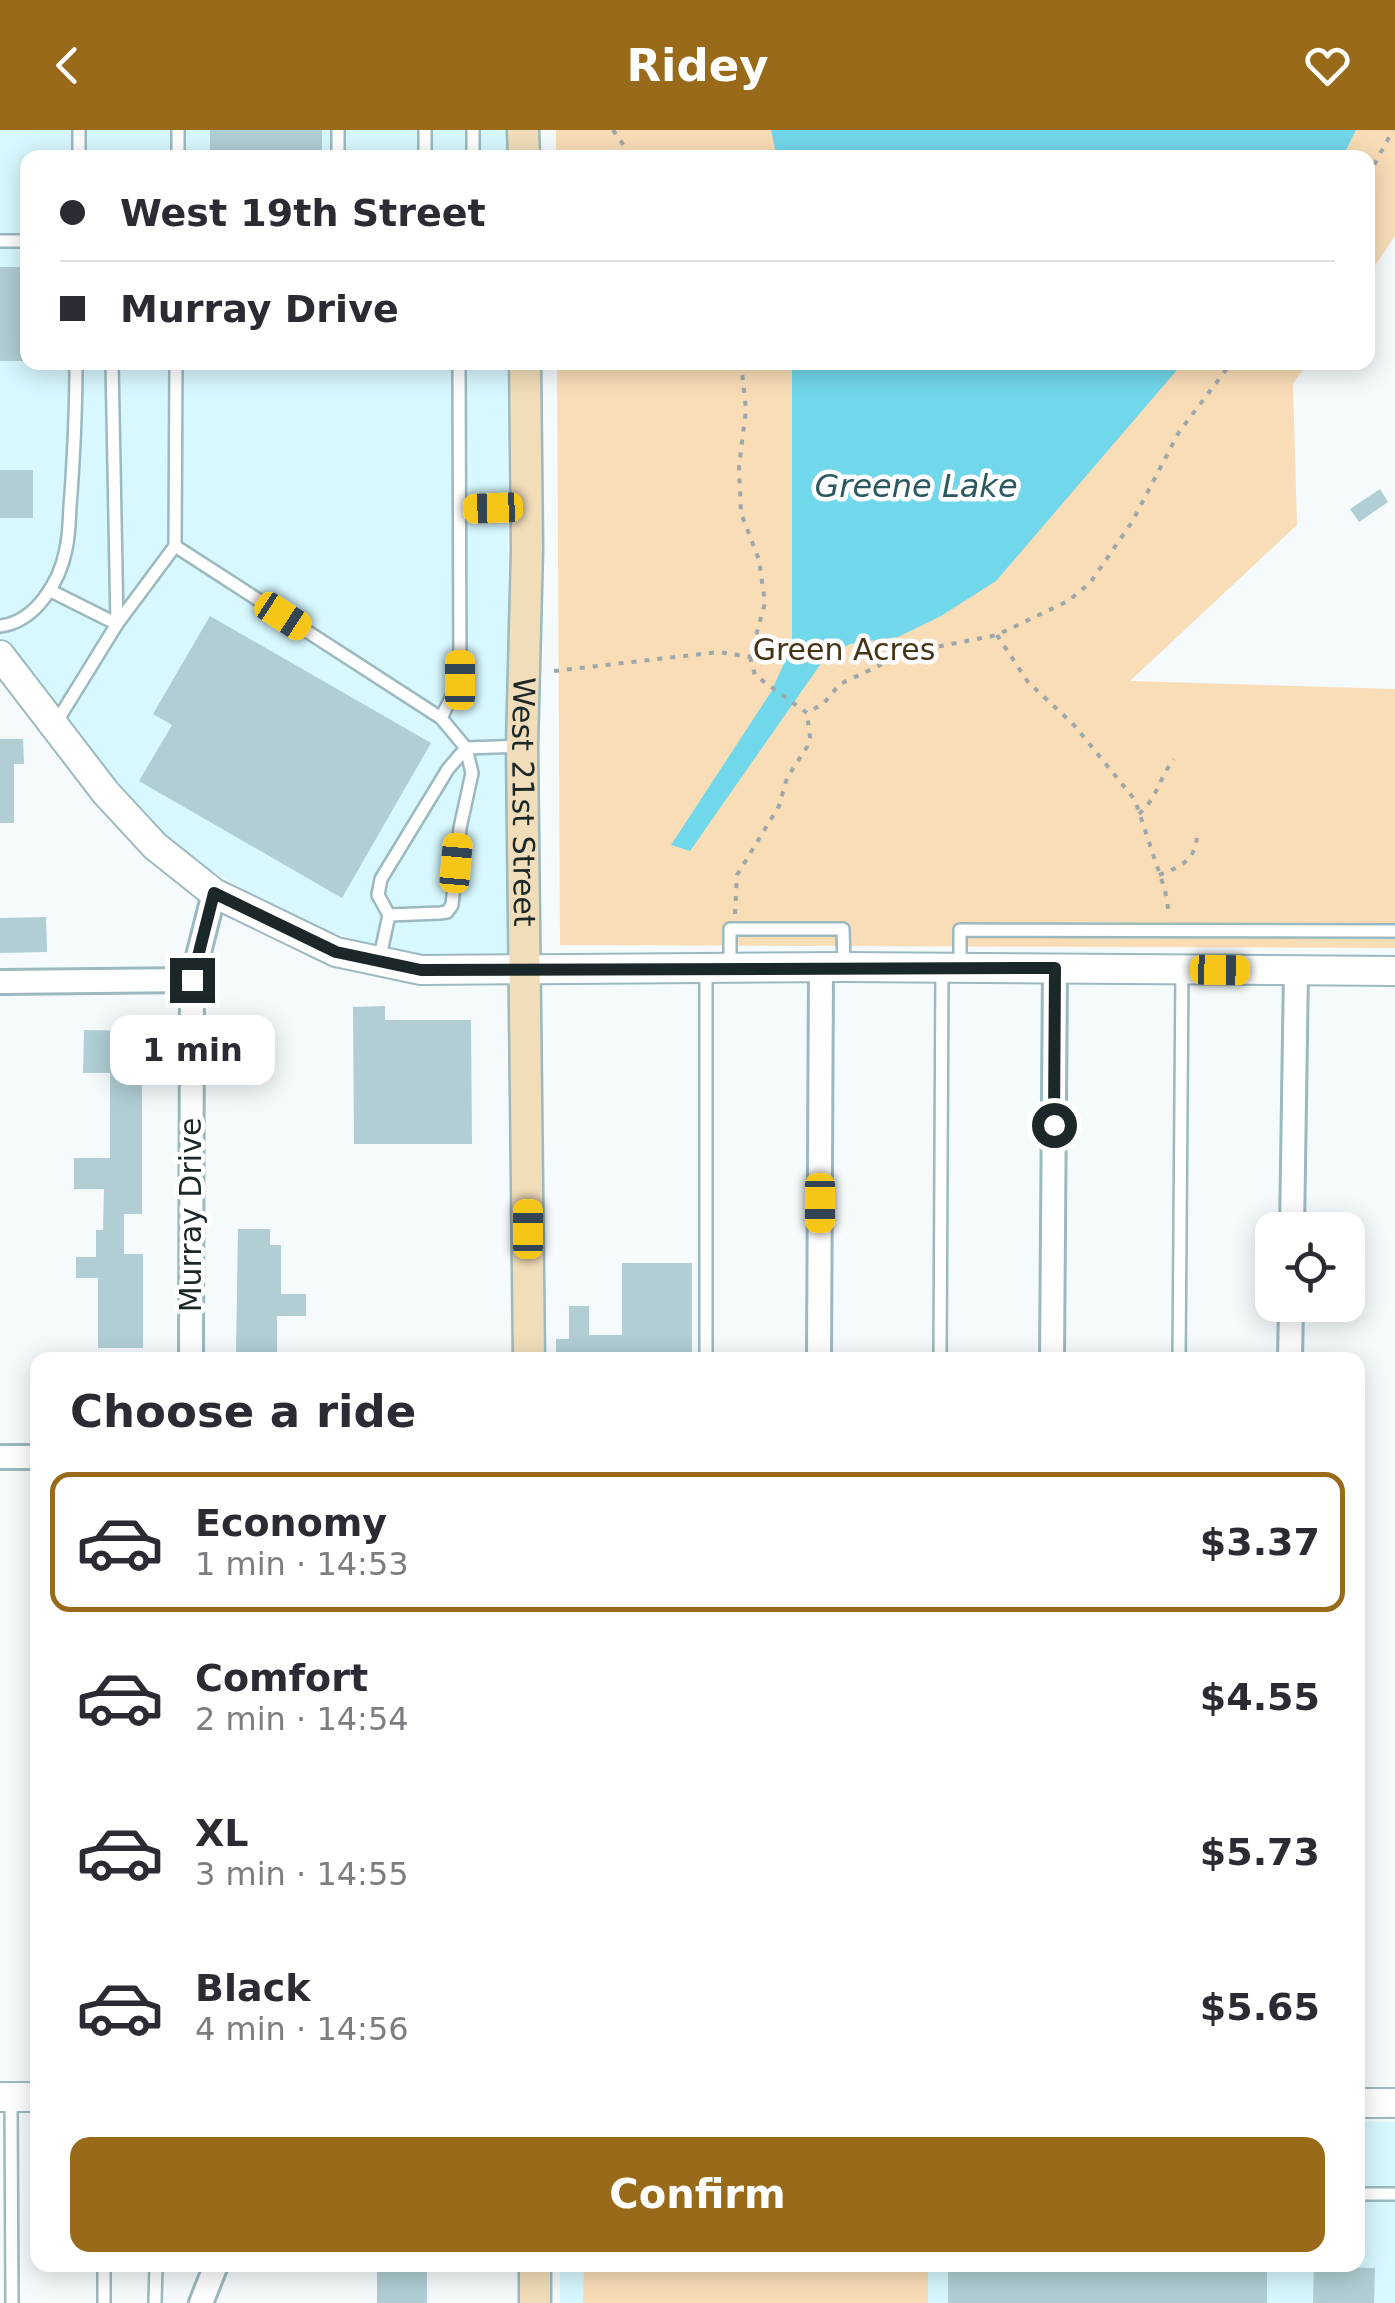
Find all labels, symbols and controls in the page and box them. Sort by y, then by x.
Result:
icon: back [40,38,95,93]
icon: heart [1300,38,1355,93]
text: Ridey [626,39,769,92]
text: West 19th Street [120,191,486,235]
text: Murray Drive [120,287,399,331]
water label: Greene Lake [814,467,1018,505]
car [462,492,524,524]
car [250,587,316,645]
park label: Green Acres [753,632,935,667]
car [445,650,475,710]
street label: West 21st Street [505,677,542,927]
car [438,832,474,894]
car [1190,954,1250,986]
route end [170,958,215,1003]
callout: 1 min [110,1015,274,1085]
text: 1 min [142,1031,243,1069]
route start [1032,1103,1077,1148]
street label: Murray Drive [173,1118,208,1312]
car [805,1173,835,1233]
car [513,1199,543,1259]
map controls [1255,1212,1365,1322]
button: locate [1255,1212,1365,1322]
text: Choose a ride [70,1385,416,1438]
icon: car [75,1497,165,1587]
text: Economy [195,1501,387,1545]
text: $3.37 [1200,1520,1320,1564]
text: 1 min · 14:53 [195,1545,409,1583]
icon: car [75,1652,165,1742]
text: Comfort [195,1656,368,1700]
text: $4.55 [1200,1675,1320,1719]
text: 2 min · 14:54 [195,1700,409,1738]
icon: car [75,1807,165,1897]
text: XL [195,1811,249,1855]
text: $5.73 [1200,1830,1320,1874]
text: 3 min · 14:55 [195,1855,409,1893]
icon: car [75,1962,165,2052]
text: Black [195,1966,310,2010]
text: $5.65 [1200,1985,1320,2029]
text: 4 min · 14:56 [195,2010,409,2048]
button: Confirm [70,2137,1325,2252]

